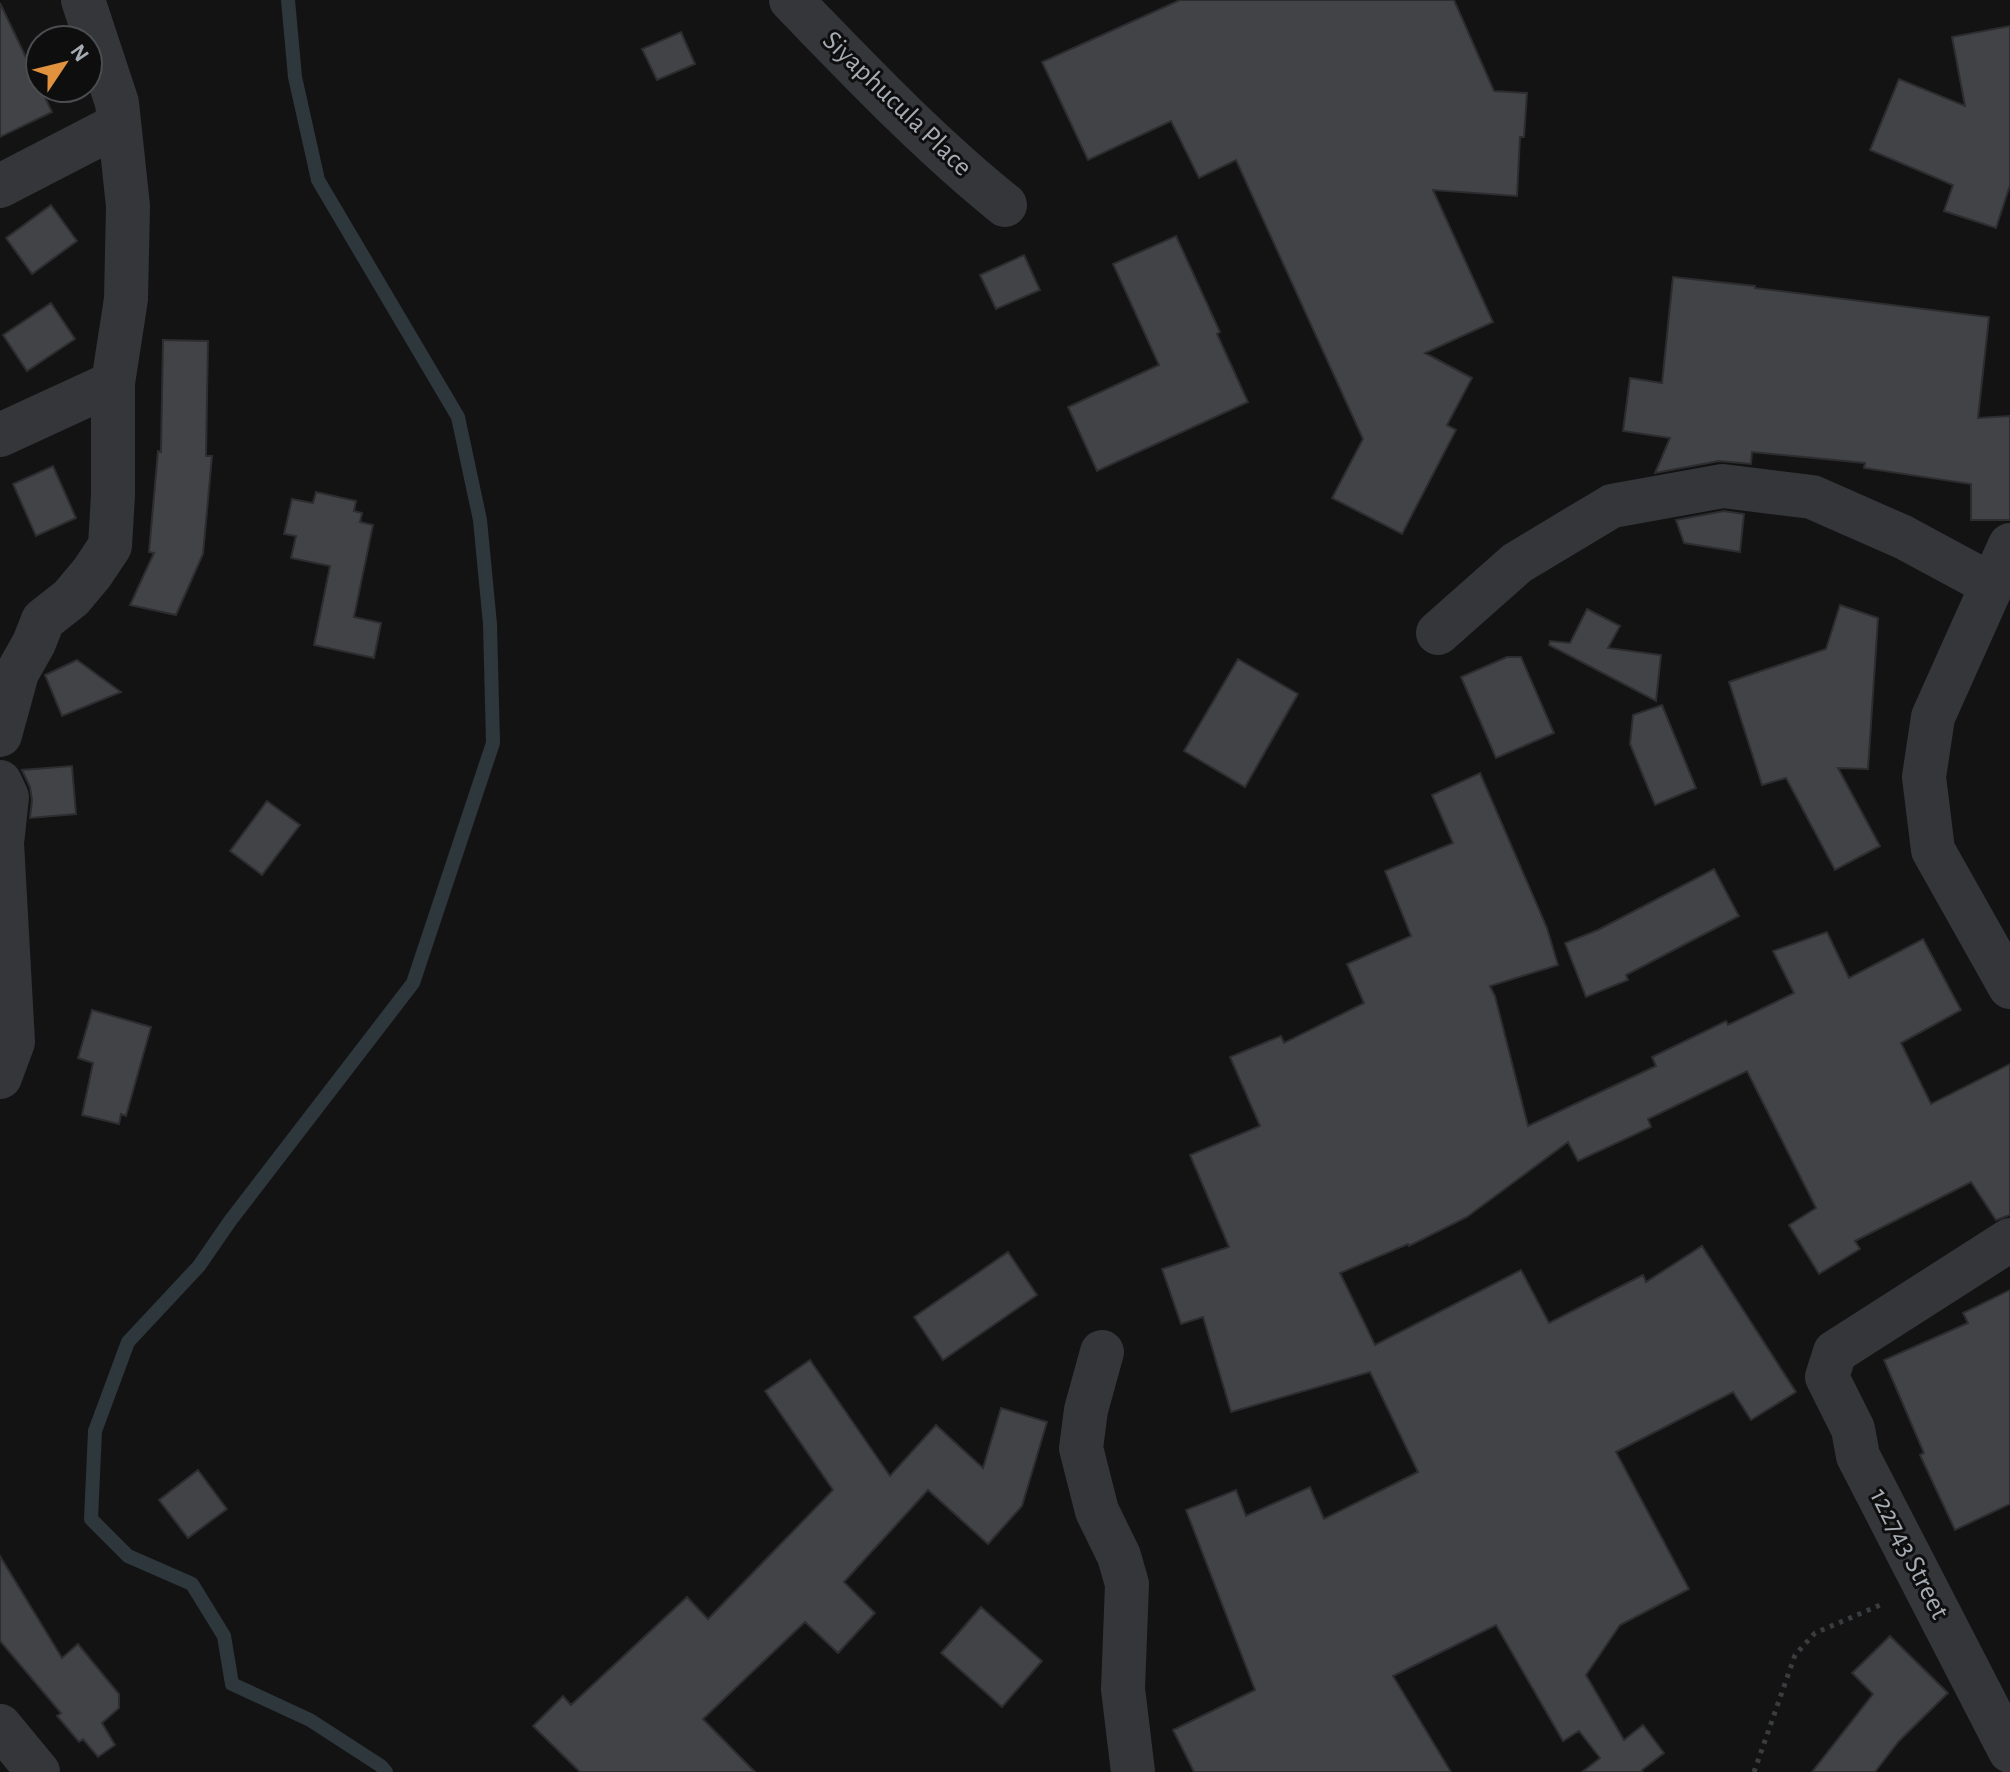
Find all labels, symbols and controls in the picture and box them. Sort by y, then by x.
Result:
north arrow [24,24,104,104]
street label: Siyaphucula Place [817,26,977,182]
text: N [66,41,93,66]
street label: 122743 Street [1864,1484,1954,1624]

